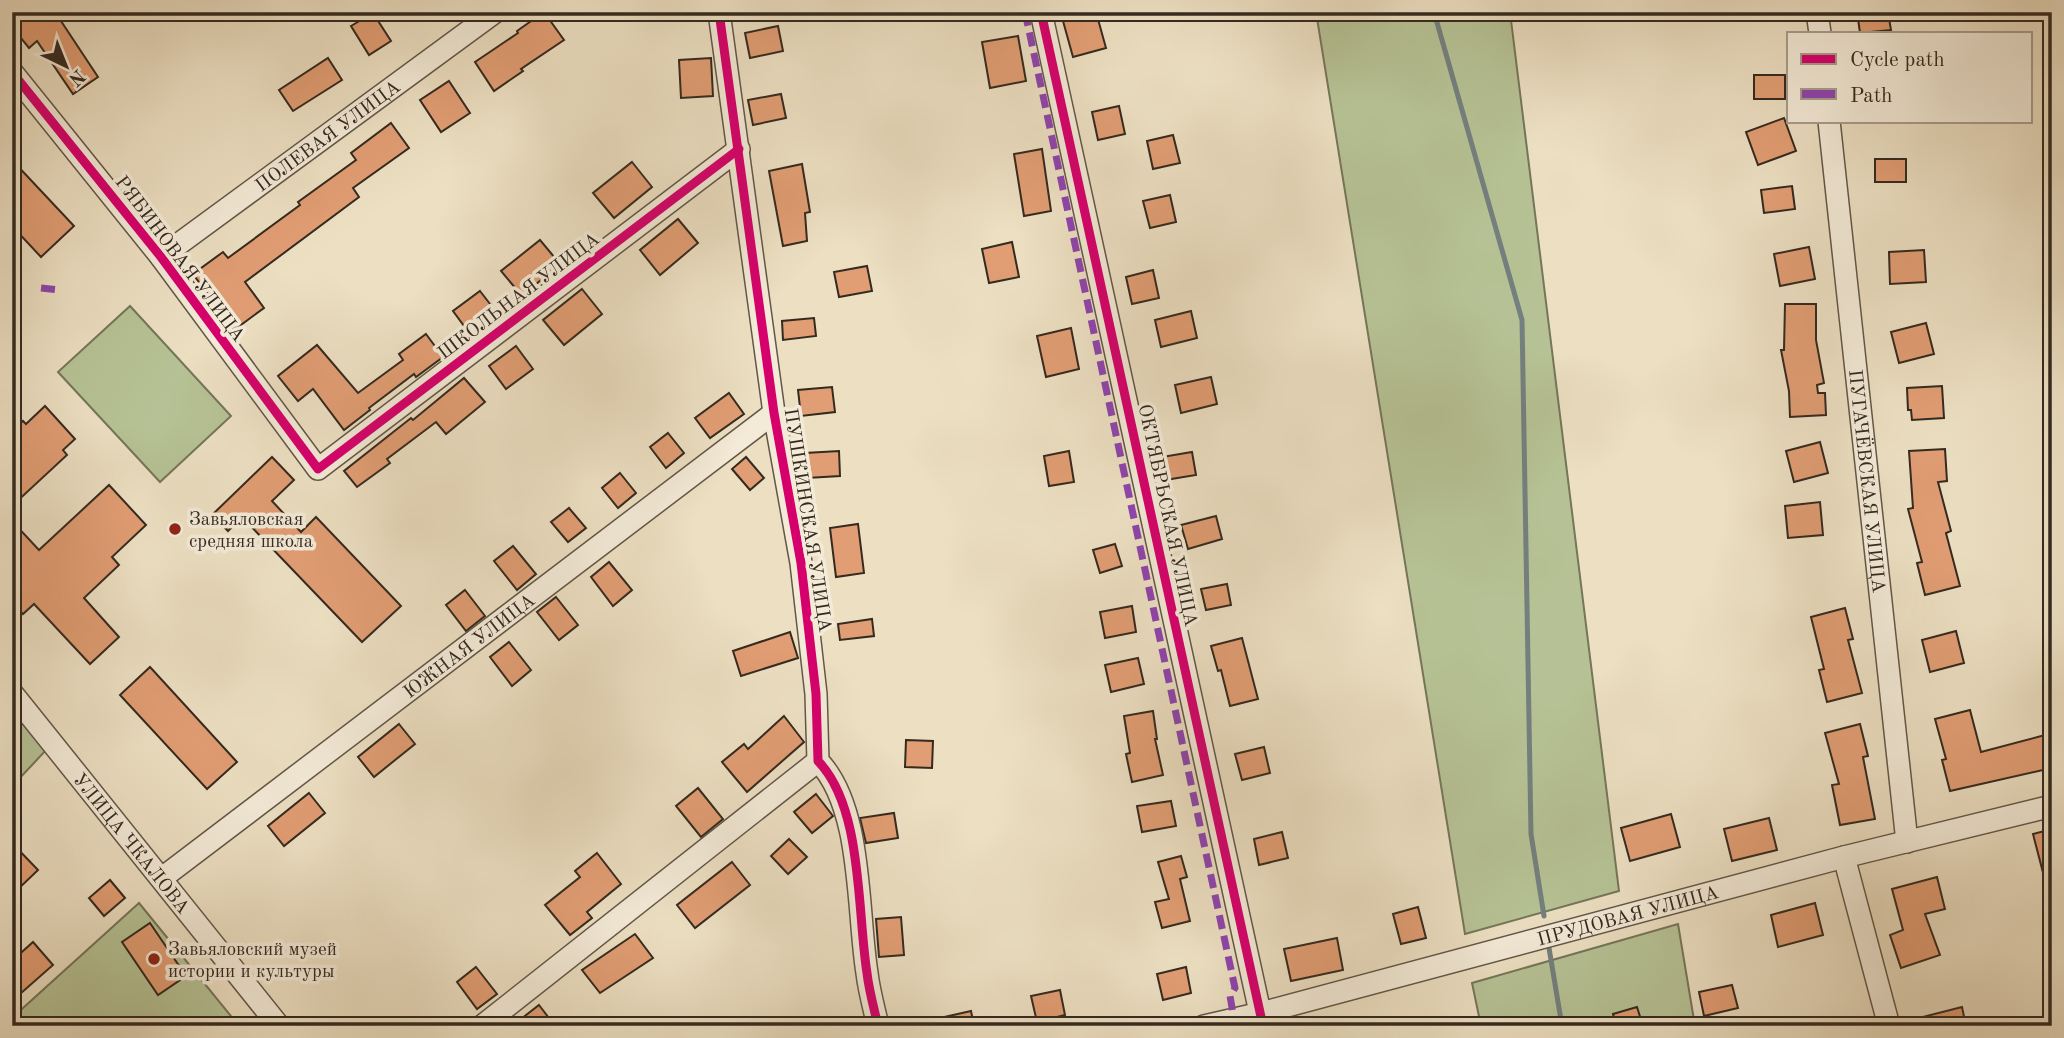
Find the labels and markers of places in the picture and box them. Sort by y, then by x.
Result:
place label: Завьяловская средняя школа [189,511,314,552]
marker: Завьяловская средняя школа [167,521,183,537]
place label: Завьяловский музей истории и культуры [168,941,337,982]
marker: Завьяловский музей истории и культуры [146,951,162,967]

